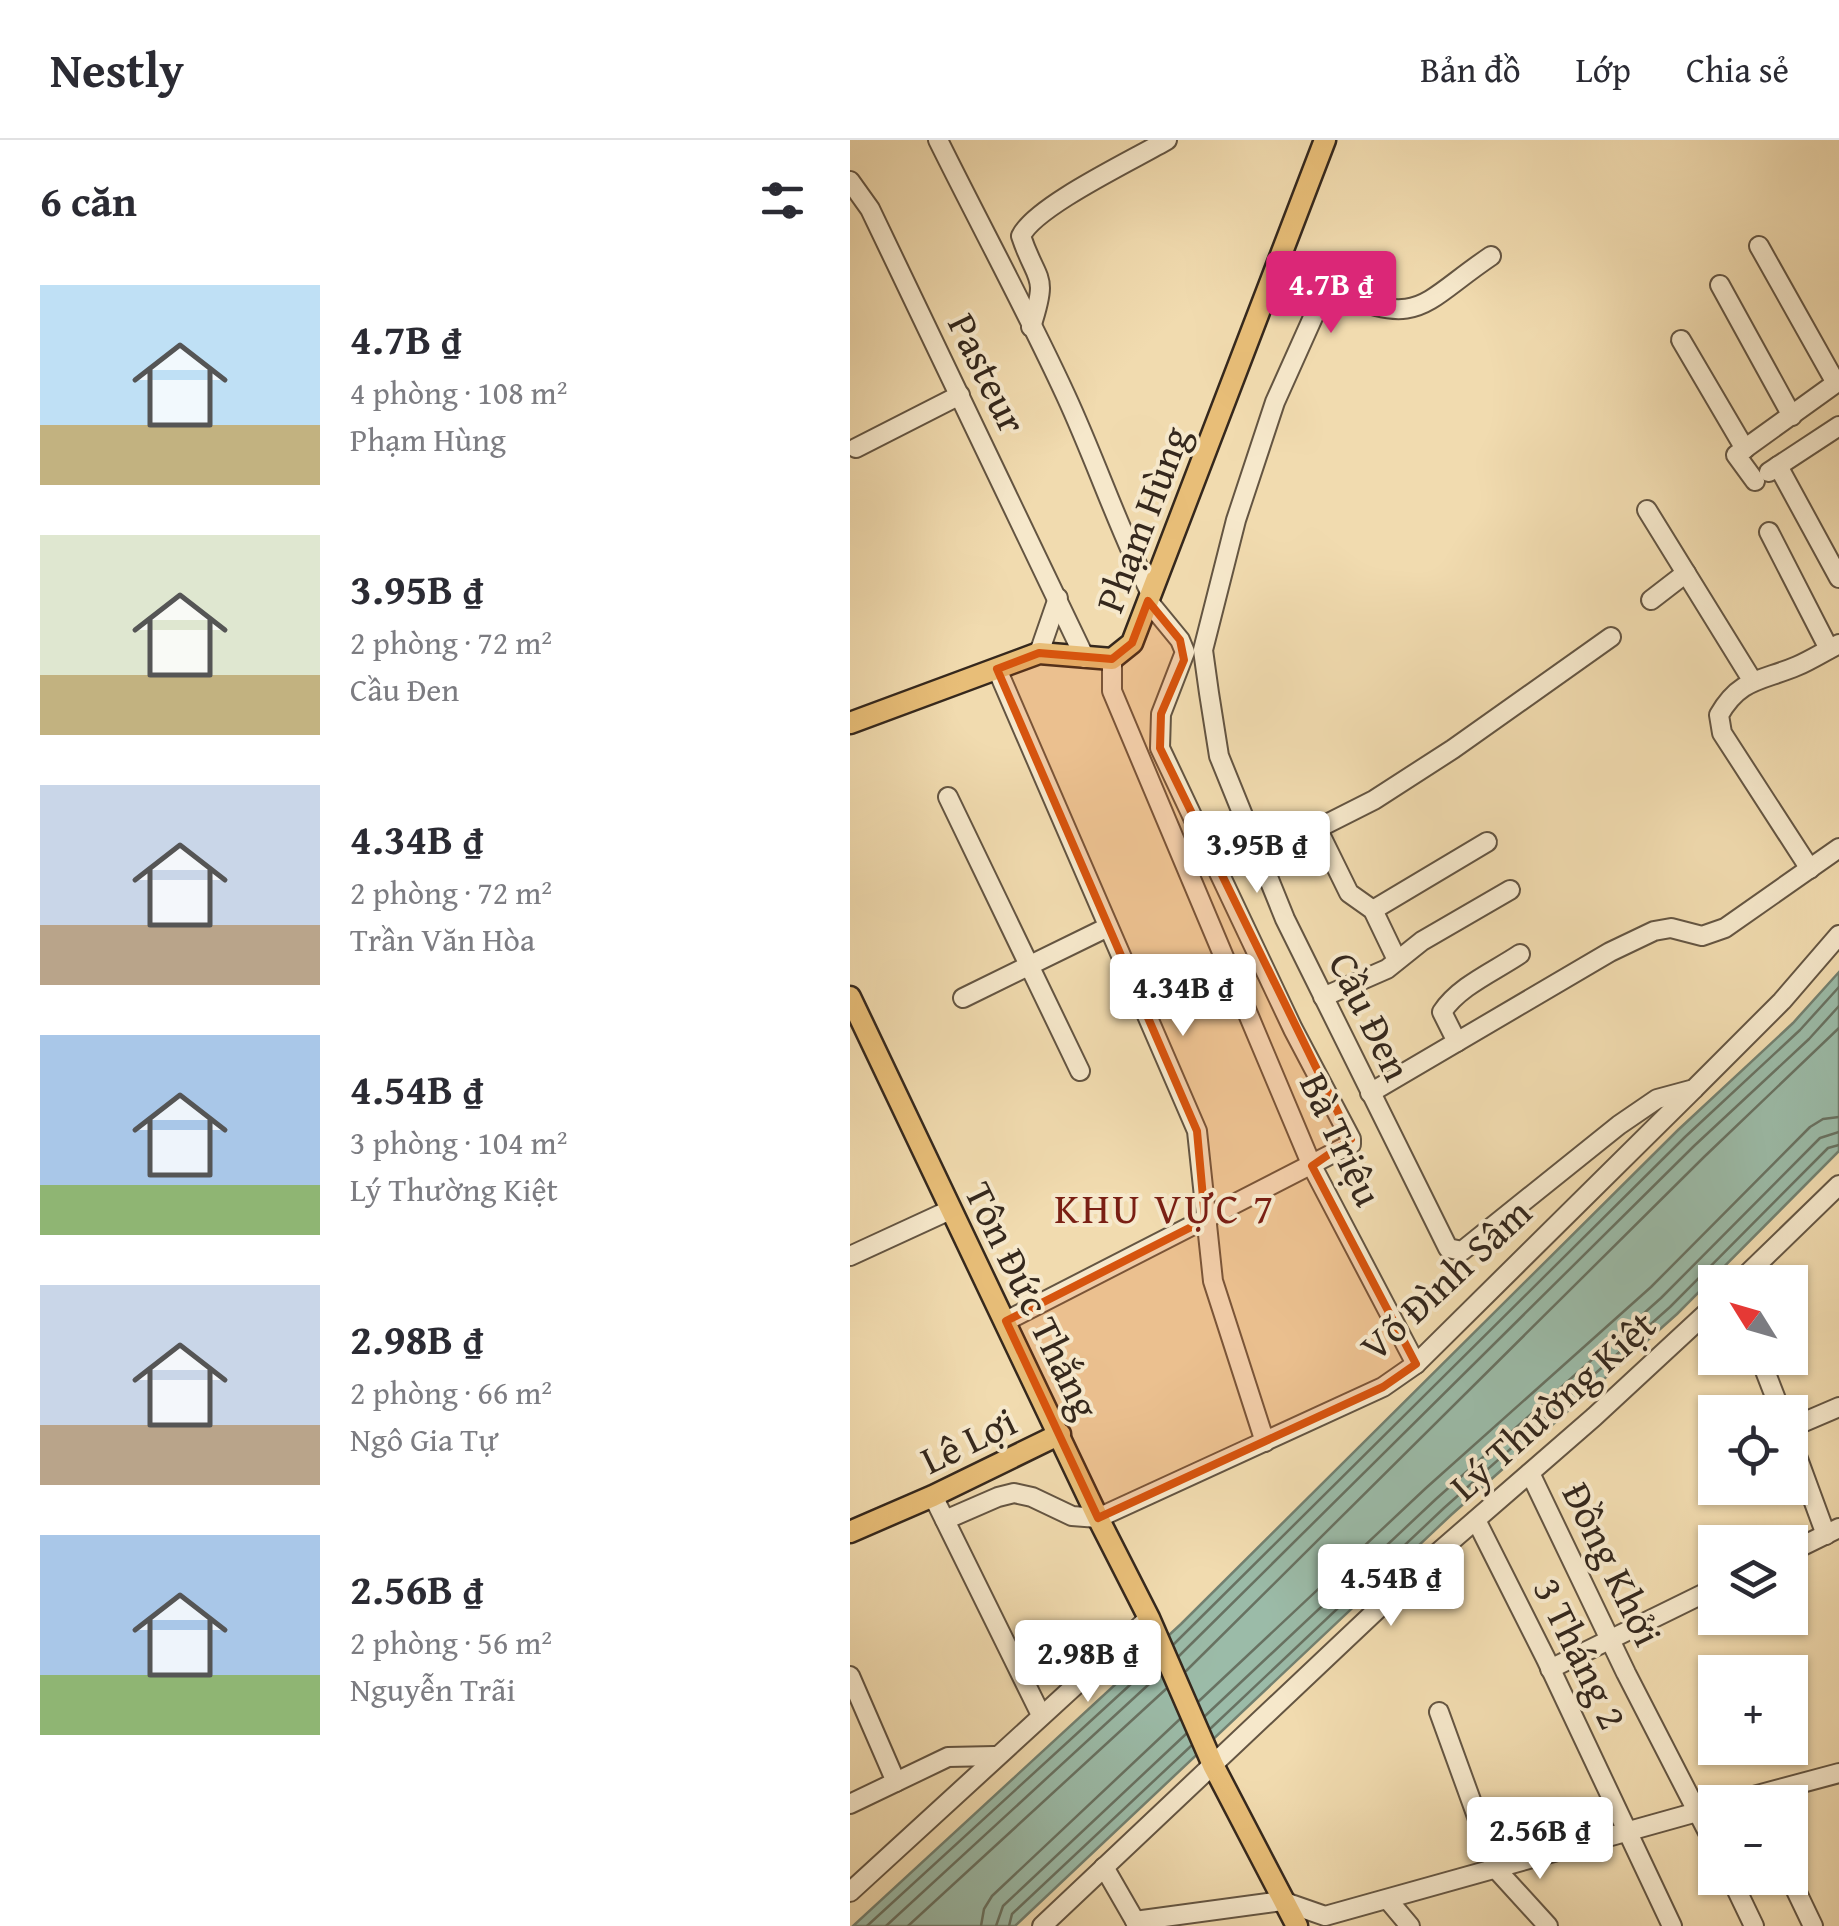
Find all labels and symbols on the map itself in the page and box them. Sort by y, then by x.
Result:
pin: 4.7B ₫ [1250,251,1412,336]
street label: Pasteur [934,303,1042,443]
street label: Phạm Hùng [1080,417,1204,621]
pin: 3.95B ₫ [1165,811,1349,896]
street label: Cầu Đen [1315,942,1427,1090]
pin: 4.34B ₫ [1091,954,1275,1039]
street label: Bà Triệu [1285,1063,1399,1216]
street label: Tôn Đức Thắng [950,1172,1116,1428]
district label: KHU VỰC 7 [1054,1177,1276,1238]
street label: Võ Đình Sâm [1346,1184,1544,1374]
north arrow [1698,1265,1808,1375]
street label: Lý Thường Kiệt [1436,1296,1668,1514]
street label: Lê Lợi [910,1392,1026,1488]
street label: Đồng Khởi [1548,1472,1678,1656]
pin: 4.54B ₫ [1299,1544,1483,1629]
street label: 3 Tháng 2 [1519,1567,1643,1739]
pin: 2.98B ₫ [996,1620,1180,1705]
pin: 2.56B ₫ [1448,1797,1632,1882]

